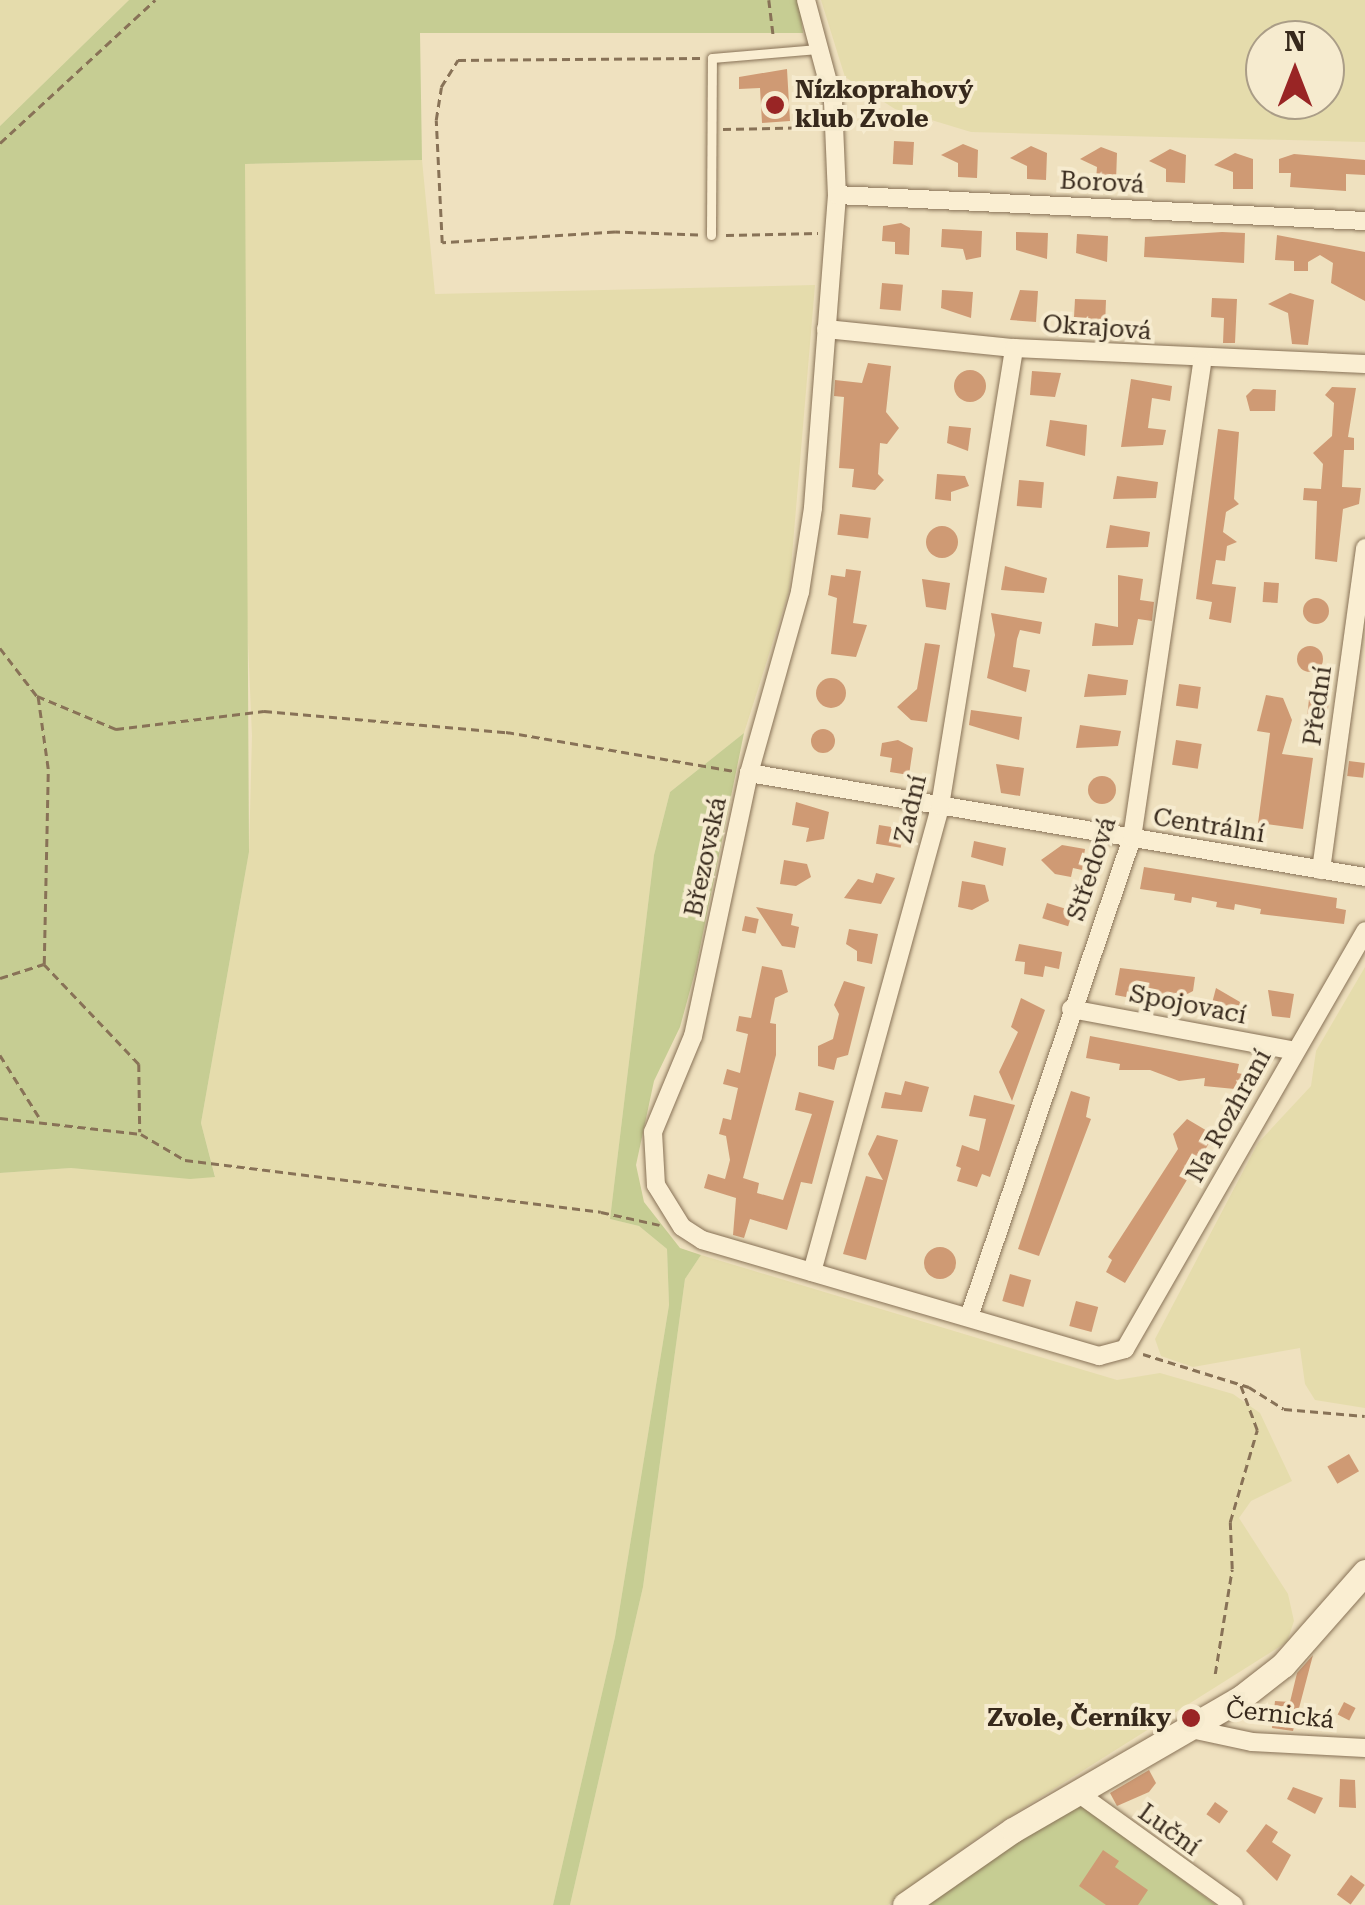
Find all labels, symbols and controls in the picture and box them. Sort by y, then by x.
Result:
north arrow [1245,20,1345,120]
text: N [1284,25,1306,58]
place label: Nízkoprahový klub Zvole [795,76,973,135]
marker: Nízkoprahový klub Zvole [764,94,786,116]
street label: Borová [1059,166,1145,200]
street label: Okrajová [1042,309,1152,347]
street label: Přední [1298,664,1338,748]
street label: Zadní [889,772,933,846]
street label: Březovská [679,794,733,920]
street label: Centrální [1151,802,1267,850]
street label: Středová [1061,813,1123,925]
street label: Spojovací [1127,979,1249,1031]
street label: Na Rozhraní [1180,1044,1278,1188]
street label: Černická [1224,1694,1336,1736]
place label: Zvole, Černíky [987,1703,1171,1733]
marker: Zvole, Černíky [1180,1707,1202,1729]
street label: Luční [1132,1798,1206,1862]

